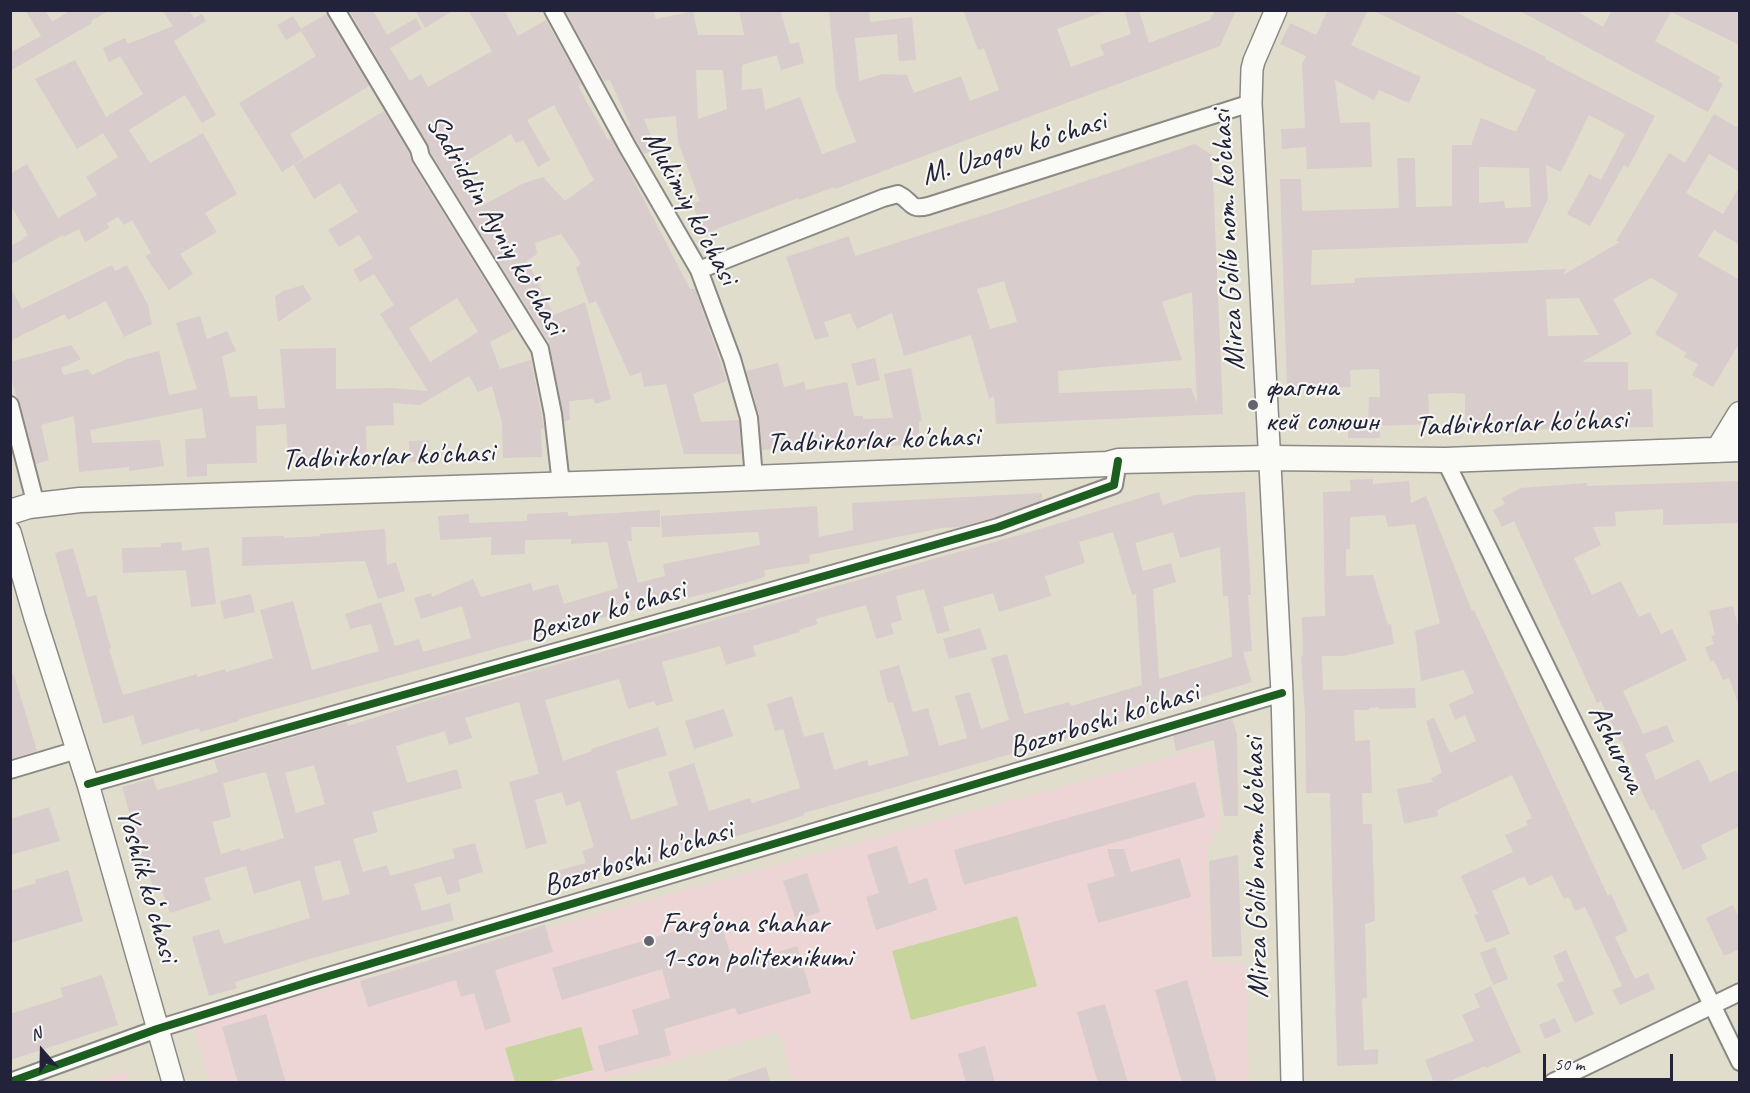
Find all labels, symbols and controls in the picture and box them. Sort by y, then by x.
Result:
street label: M. Uzoqov koʻchasi [917,104,1111,194]
street label: Sadriddin Ayniy koʻchasi [417,108,573,342]
street label: Mirza G‘olib nom. ko‘chasi [1204,109,1254,371]
street label: Mukimiy ko'chasi [634,125,746,291]
place label: фагона кей солюшн [1265,370,1379,440]
marker: фагона кей солюшн [1246,398,1260,412]
street label: Tadbirkorlar ko'chasi [1414,402,1628,446]
street label: Tadbirkorlar ko'chasi [766,419,980,463]
street label: Tadbirkorlar ko'chasi [281,435,495,479]
street label: Bexizor koʻchasi [525,572,689,652]
street label: Bozorboshi ko'chasi [1005,675,1203,767]
street label: Ashurova [1579,699,1653,799]
street label: Mirza G‘olib nom. ko‘chasi [1237,737,1277,999]
street label: Yoshlik koʻchasi [108,804,186,966]
street label: Bozorboshi ko'chasi [539,813,737,905]
place label: Farg‘ona shahar 1-son politexnikumi [661,906,852,976]
marker: Farg‘ona shahar 1-son politexnikumi [642,934,656,948]
north arrow [12,1021,72,1081]
text: N [28,1023,44,1045]
scale bar [1546,1042,1676,1080]
text: 50 m [1554,1053,1585,1075]

